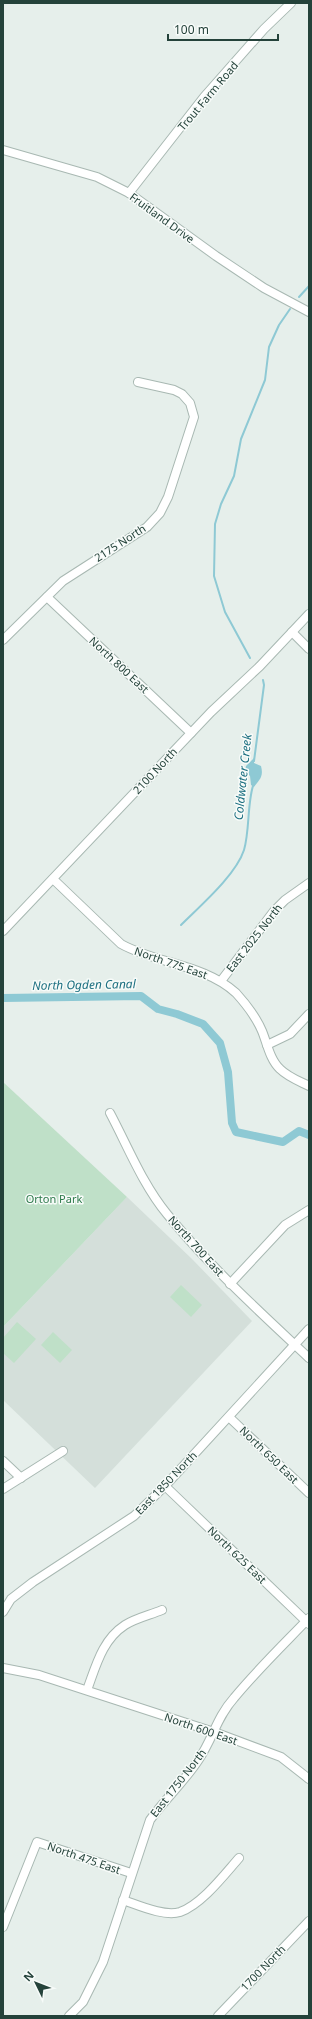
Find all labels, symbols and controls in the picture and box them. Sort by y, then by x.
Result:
scale bar [168,16,278,42]
text: 100 m [174,21,209,38]
street label: Trout Farm Road [174,58,241,134]
street label: Fruitland Drive [127,189,198,246]
street label: 2175 North [91,520,148,565]
street label: North 800 East [86,633,152,696]
water label: Coldwater Creek [230,732,256,821]
street label: 2100 North [129,744,180,797]
street label: East 2025 North [222,900,285,975]
street label: North 775 East [133,943,210,982]
water label: North Ogden Canal [32,975,137,994]
park label: Orton Park [26,1191,82,1206]
street label: North 700 East [165,1212,228,1279]
street label: North 650 East [237,1423,302,1487]
street label: East 1850 North [132,1448,200,1518]
street label: North 625 East [205,1523,270,1587]
street label: North 600 East [163,1709,240,1748]
street label: East 1750 North [146,1745,209,1820]
street label: North 475 East [46,1838,123,1877]
street label: 1700 North [237,1941,288,1994]
north arrow [16,1963,56,2003]
text: N [20,1967,37,1984]

